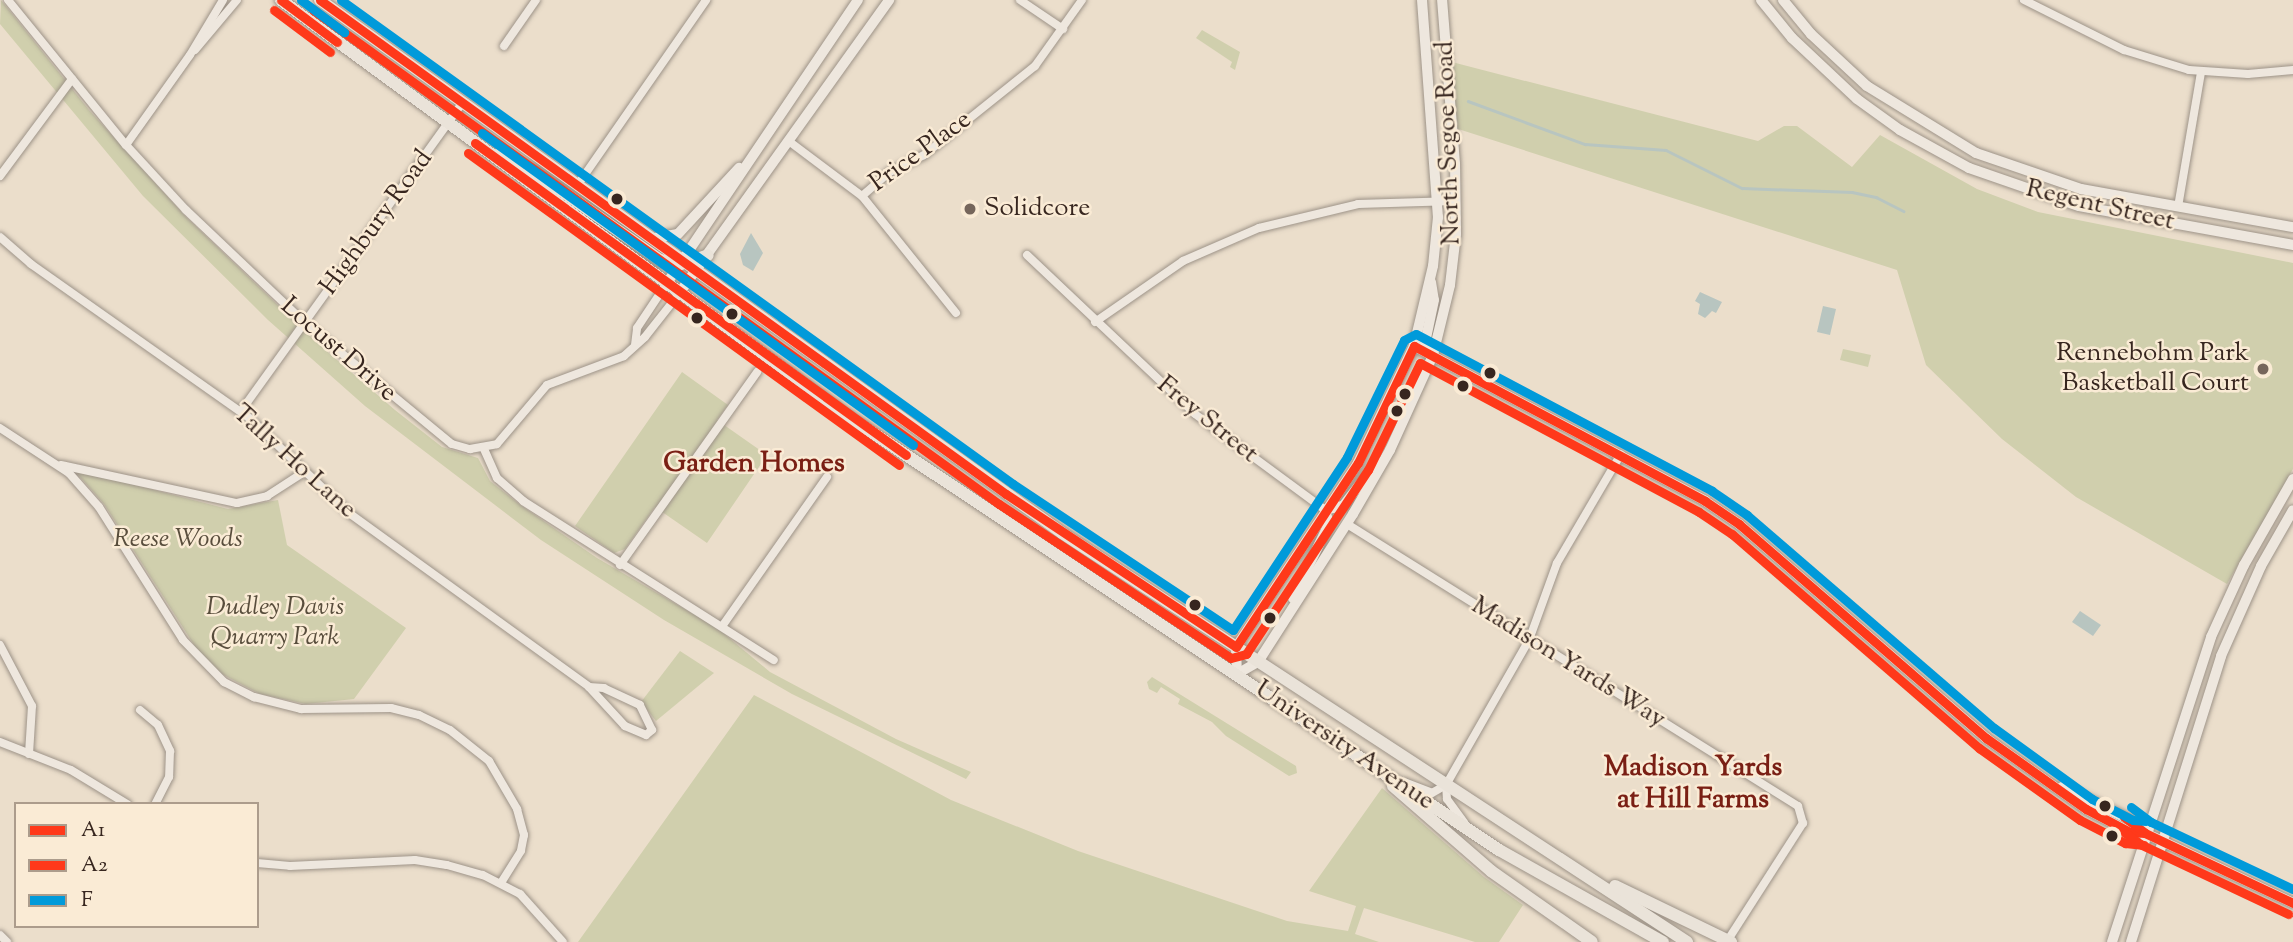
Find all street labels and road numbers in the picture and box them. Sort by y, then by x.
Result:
street label: North Segoe Road [1430,40,1468,246]
street label: Price Place [864,105,978,199]
street label: Highbury Road [314,145,440,301]
street label: Regent Street [2023,174,2177,238]
street label: Locust Drive [273,291,403,409]
street label: Frey Street [1150,370,1264,470]
street label: Tally Ho Lane [226,398,362,526]
street label: Madison Yards Way [1465,591,1671,735]
street label: University Avenue [1248,674,1440,818]

